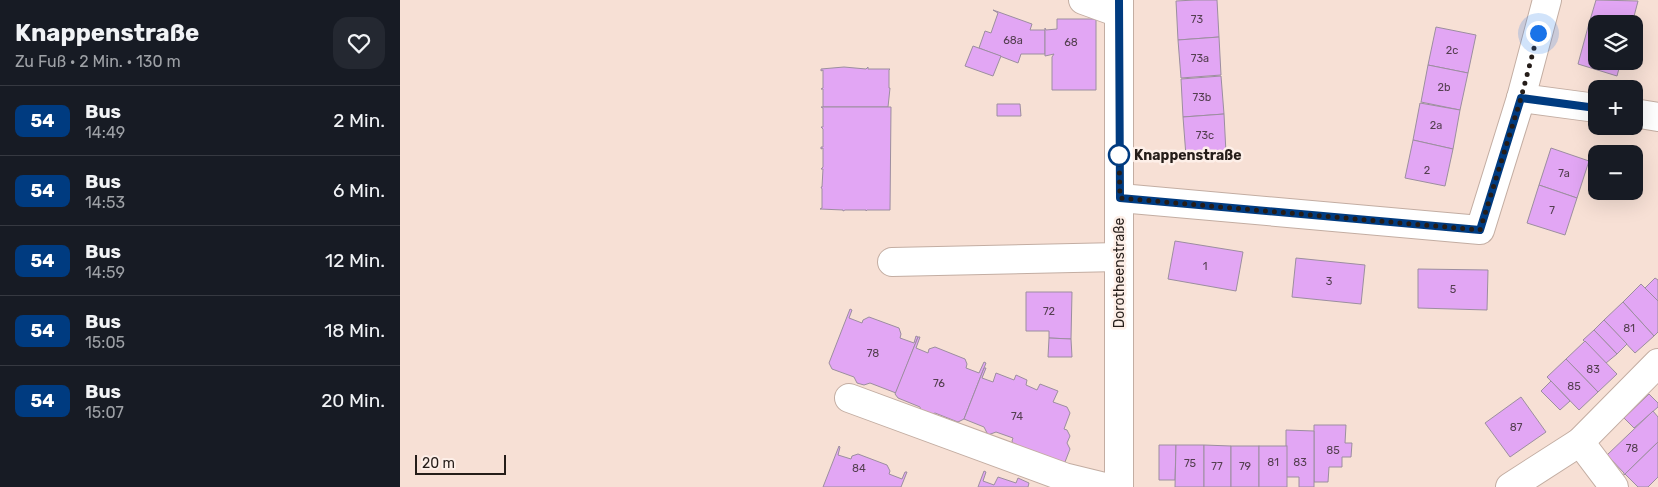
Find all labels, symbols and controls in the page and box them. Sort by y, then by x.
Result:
house number: 73 [1191,13,1204,26]
map controls [1588,15,1643,200]
button: layers [1588,15,1643,70]
button: heart [333,17,385,69]
text: Knappenstraße [15,19,199,47]
your location [1526,21,1551,46]
house number: 68a [1003,34,1023,47]
house number: 68 [1064,36,1078,49]
house number: 2c [1446,44,1458,57]
text: Zu Fuß · 2 Min. · 130 m [15,52,181,71]
house number: 73a [1191,52,1209,65]
button: + [1588,80,1643,135]
house number: 2b [1437,81,1451,94]
house number: 73b [1193,91,1211,104]
text: Bus [85,100,121,123]
text: 2 Min. [333,109,385,132]
text: 54 [31,110,54,132]
house number: 2a [1430,119,1442,132]
text: 14:49 [85,123,125,142]
house number: 73c [1196,129,1214,142]
marker: Knappenstraße [1108,144,1130,166]
button: − [1588,145,1643,200]
place label: Knappenstraße [1134,147,1242,164]
house number: 2 [1424,164,1430,177]
house number: 7a [1558,167,1570,180]
text: Bus [85,170,121,193]
text: 6 Min. [333,179,385,202]
text: 54 [31,180,54,202]
text: 14:53 [85,193,125,212]
house number: 7 [1549,204,1555,217]
street label: Dorotheenstraße [1111,218,1128,328]
text: Bus [85,240,121,263]
text: 12 Min. [325,249,385,272]
text: 54 [31,250,54,272]
house number: 1 [1203,260,1207,273]
text: 14:59 [85,263,125,282]
house number: 3 [1326,275,1333,288]
house number: 5 [1450,283,1457,296]
house number: 72 [1043,305,1055,318]
text: Bus [85,310,121,333]
text: 18 Min. [324,319,385,342]
text: 54 [31,320,54,342]
house number: 81 [1623,322,1635,335]
text: 15:05 [85,333,125,352]
house number: 78 [867,347,879,360]
house number: 83 [1586,363,1600,376]
house number: 76 [933,377,945,390]
text: Bus [85,380,121,403]
house number: 85 [1567,380,1581,393]
text: 20 Min. [321,389,385,412]
text: 54 [31,390,54,412]
text: 15:07 [85,403,124,422]
house number: 74 [1011,410,1023,423]
house number: 87 [1510,421,1523,434]
house number: 78 [1626,442,1638,455]
house number: 85 [1326,444,1340,457]
scale bar [415,452,506,475]
text: 20 m [422,455,455,472]
house number: 81 [1267,456,1279,469]
house number: 83 [1293,456,1307,469]
house number: 75 [1184,457,1197,470]
house number: 77 [1211,460,1223,473]
house number: 79 [1239,460,1251,473]
house number: 84 [852,462,866,475]

